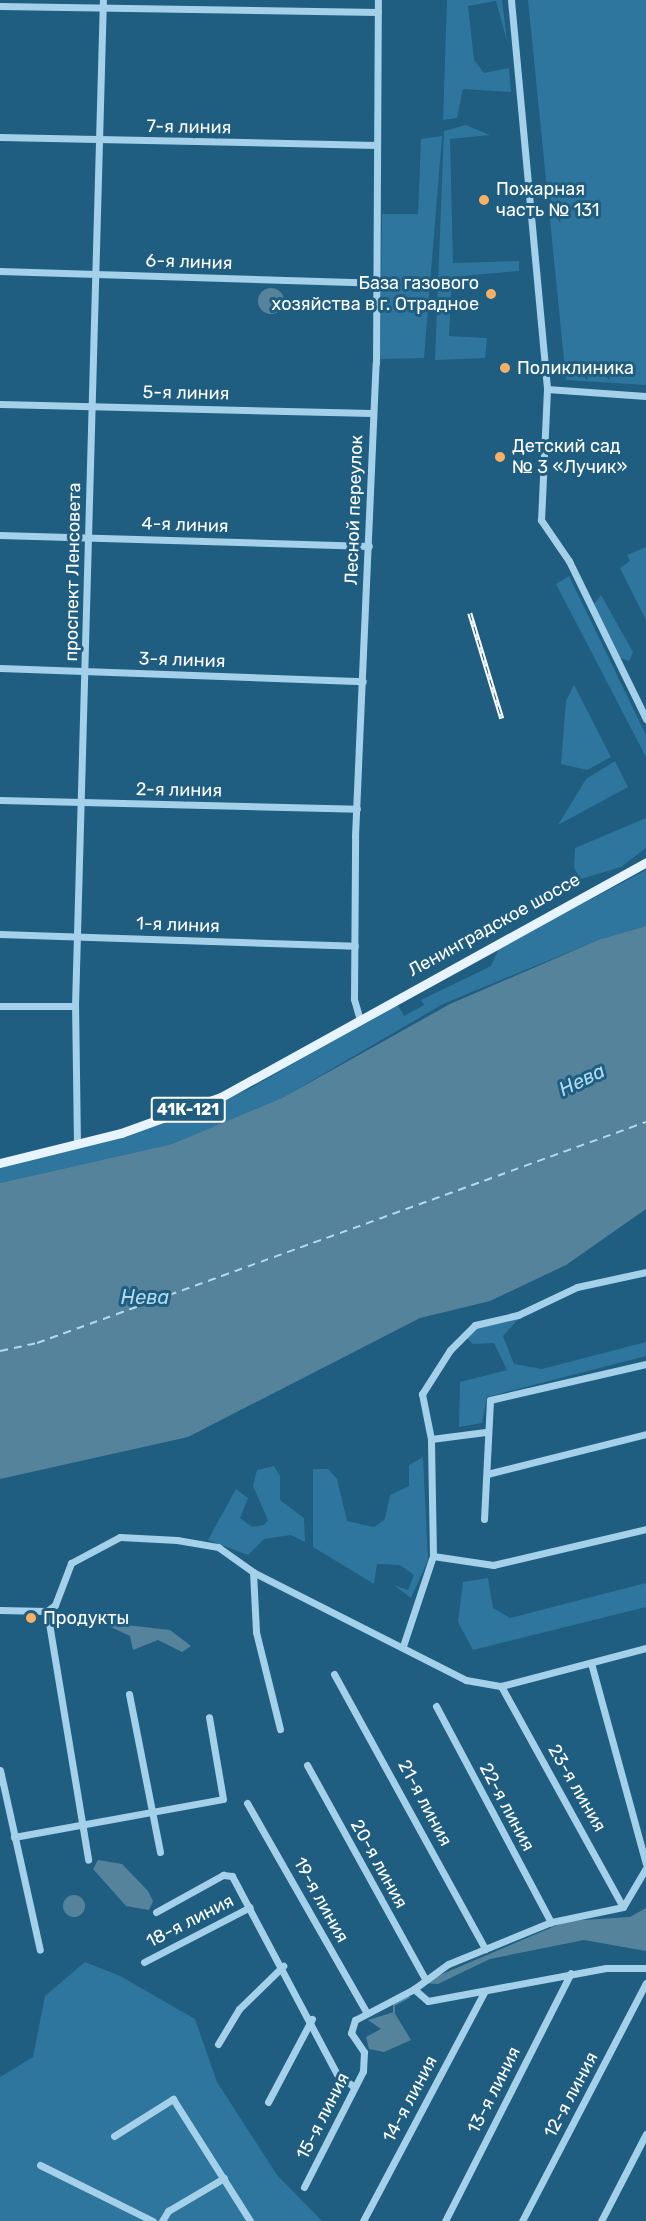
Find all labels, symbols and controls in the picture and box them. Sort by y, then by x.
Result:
street label: 7-я линия [146,115,232,139]
place label: Пожарная часть № 131 [496,179,600,222]
marker: Пожарная часть № 131 [477,193,491,207]
street label: 6-я линия [145,250,233,274]
place label: База газового хозяйства в г. Отрадное [271,273,479,316]
marker: База газового хозяйства в г. Отрадное [484,287,498,301]
place label: Поликлиника [517,357,634,379]
marker: Поликлиника [498,361,512,375]
street label: 5-я линия [142,381,230,405]
street label: Лесной переулок [341,435,367,585]
place label: Детский сад № 3 «Лучик» [512,436,627,478]
marker: Детский сад № 3 «Лучик» [493,450,507,464]
street label: проспект Ленсовета [61,482,85,662]
street label: 4-я линия [141,513,229,537]
street label: 3-я линия [138,648,226,672]
street label: 2-я линия [136,778,222,802]
street label: Ленинградское шоссе [404,869,584,981]
street label: 1-я линия [136,913,220,937]
water label: Нева [555,1059,609,1101]
road number: 41К-121 [150,1097,225,1123]
water label: Нева [121,1285,169,1309]
place label: Продукты [43,1607,129,1629]
marker: Продукты [24,1611,38,1625]
street label: 23-я линия [543,1740,611,1836]
street label: 21-я линия [393,1756,457,1850]
street label: 22-я линия [475,1759,539,1855]
street label: 20-я линия [346,1816,412,1912]
street label: 19-я линия [289,1854,353,1946]
street label: 18-я линия [143,1890,237,1952]
street label: 13-я линия [463,2043,525,2137]
street label: 12-я линия [539,2048,603,2142]
street label: 14-я линия [378,2052,442,2146]
street label: 15-я линия [292,2069,354,2163]

